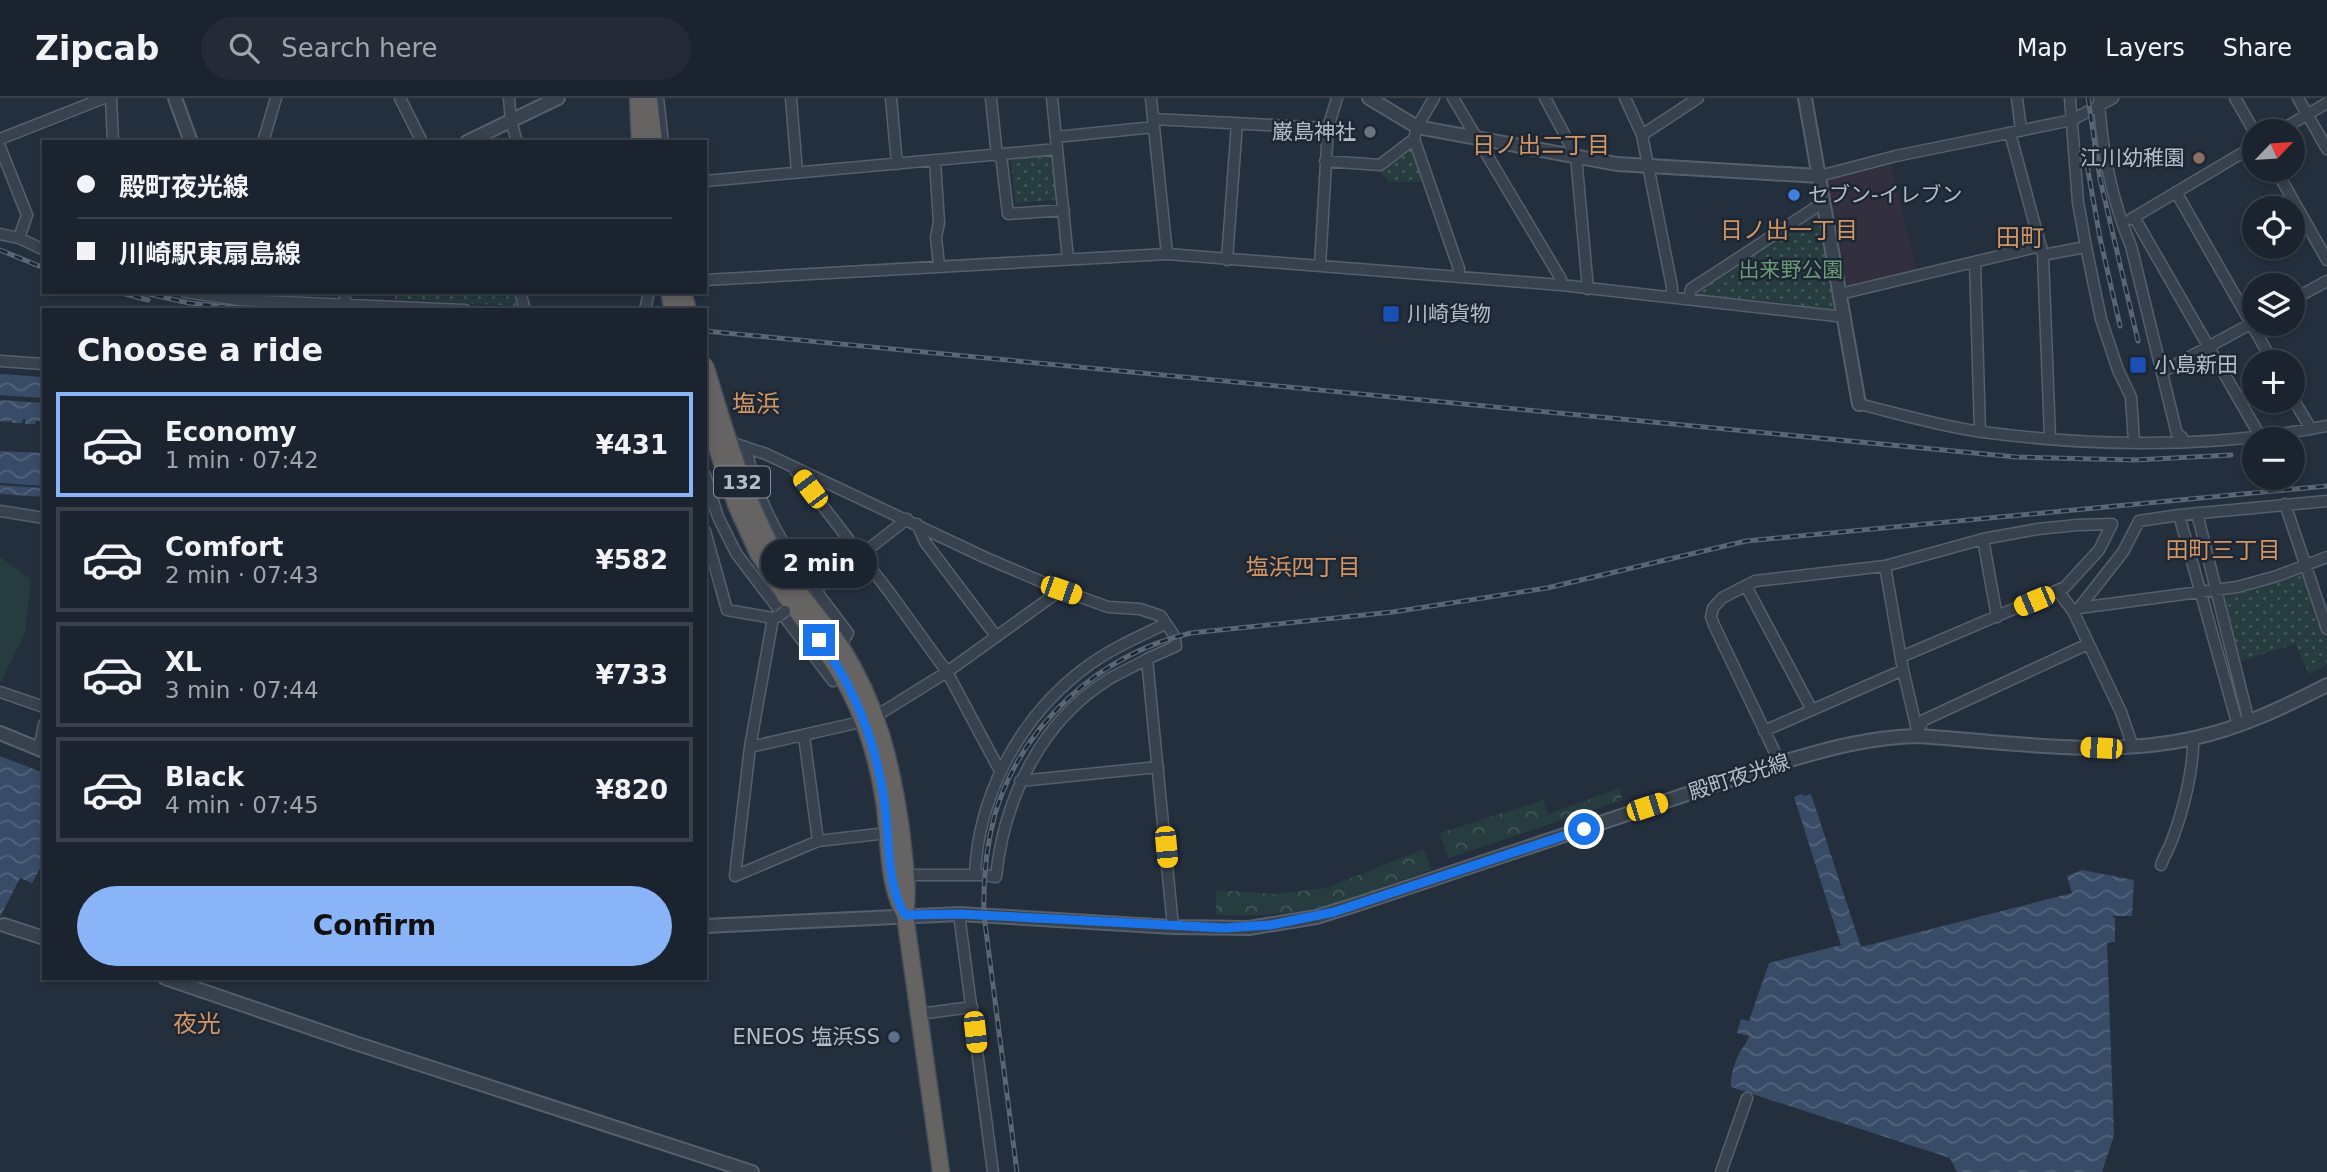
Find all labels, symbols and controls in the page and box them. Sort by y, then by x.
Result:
search box [201,17,691,80]
text: Zipcab [35,29,159,68]
icon: search [225,29,263,67]
text: Search here [281,33,438,63]
text: Map [2017,34,2067,62]
text: Layers [2105,34,2185,62]
text: Share [2223,34,2292,62]
north arrow [2242,119,2305,182]
map controls [2242,119,2305,490]
place label: 巌島神社 [1272,120,1356,144]
marker: 巌島神社 [1362,124,1378,140]
district label: 日ノ出二丁目 [1472,132,1610,158]
place label: 江川幼稚園 [2080,146,2185,170]
marker: 江川幼稚園 [2191,150,2207,166]
text: 殿町夜光線 [119,172,249,202]
place label: セブン-イレブン [1808,183,1963,207]
marker: セブン-イレブン [1786,187,1802,203]
button: locate [2242,196,2305,259]
district label: 日ノ出一丁目 [1720,217,1858,243]
district label: 田町 [1996,224,2044,252]
text: 川崎駅東扇島線 [119,239,301,269]
park label: 出来野公園 [1739,258,1844,282]
button: layers [2242,273,2305,336]
place label: 川崎貨物 [1407,302,1491,326]
marker: 川崎貨物 [1381,304,1401,324]
text: Choose a ride [77,331,323,369]
button: + [2242,350,2305,413]
place label: 小島新田 [2154,353,2238,377]
marker: 小島新田 [2128,355,2148,375]
district label: 塩浜 [732,390,780,418]
icon: car [81,413,144,476]
text: Economy [165,417,296,447]
button: − [2242,427,2305,490]
text: ¥431 [596,430,668,460]
text: 1 min · 07:42 [165,447,319,473]
road number: 132 [714,466,770,498]
car [789,466,832,512]
icon: car [81,528,144,591]
text: Comfort [165,532,283,562]
district label: 田町三丁目 [2166,537,2281,563]
callout: 2 min [761,538,877,588]
text: ¥582 [596,545,668,575]
text: 2 min [783,550,855,576]
district label: 塩浜四丁目 [1246,554,1361,580]
text: 2 min · 07:43 [165,562,319,588]
car [1038,573,1085,607]
car [2011,583,2058,619]
route end [803,624,835,656]
icon: car [81,643,144,706]
text: XL [165,647,202,677]
text: ¥733 [596,660,668,690]
text: 3 min · 07:44 [165,677,319,703]
car [2080,736,2123,760]
street label: 殿町夜光線 [1685,749,1793,805]
icon: car [81,758,144,821]
text: Black [165,762,244,792]
text: ¥820 [596,775,668,805]
car [1624,791,1671,823]
text: 4 min · 07:45 [165,792,319,818]
route start [1568,813,1600,845]
car [1154,825,1179,869]
button: Confirm [77,886,672,966]
district label: 夜光 [173,1010,221,1038]
car [963,1010,988,1054]
place label: ENEOS 塩浜SS [733,1025,880,1049]
marker: ENEOS 塩浜SS [886,1029,902,1045]

